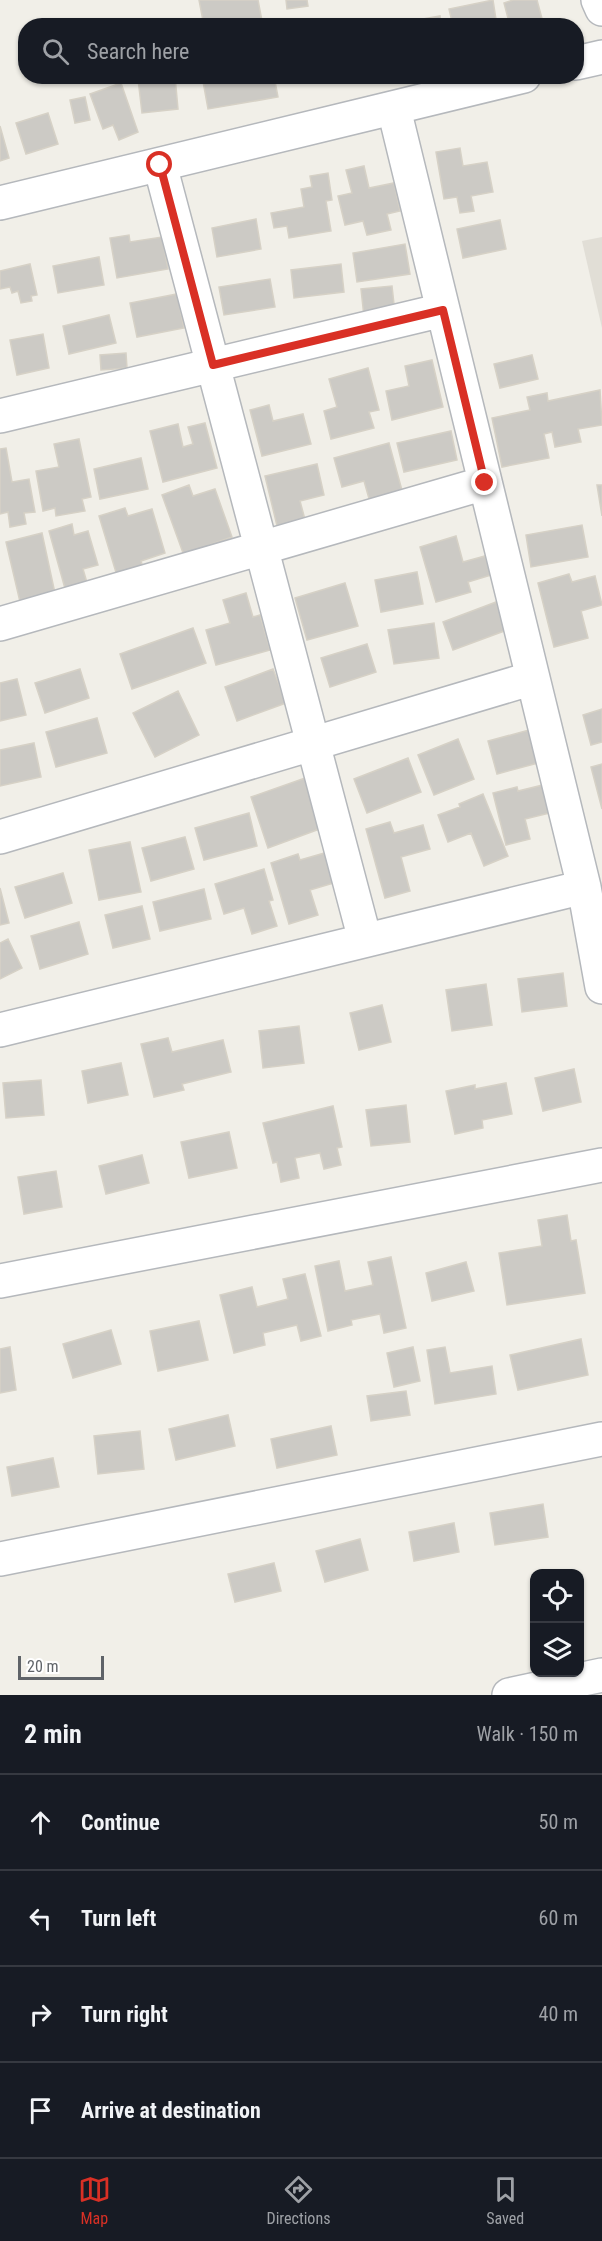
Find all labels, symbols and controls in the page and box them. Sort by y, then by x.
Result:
search box [18,18,584,84]
icon: search [39,35,72,68]
text: Search here [87,39,189,64]
route start [146,151,172,177]
route end [471,469,497,495]
map controls [530,1569,584,1677]
button: locate [530,1569,584,1623]
button: layers [530,1623,584,1677]
scale bar [18,1653,104,1680]
text: 20 m [27,1657,59,1676]
text: 2 min [24,1719,82,1749]
text: Walk · 150 m [477,1722,578,1746]
icon: ahead [24,1806,57,1839]
text: Continue [81,1810,160,1835]
text: 50 m [539,1810,578,1834]
icon: left [24,1902,57,1935]
text: Turn left [81,1906,156,1931]
text: 60 m [539,1906,578,1930]
icon: right [24,1998,57,2031]
text: Turn right [81,2002,168,2027]
text: 40 m [539,2002,578,2026]
icon: arrive [24,2094,57,2127]
text: Arrive at destination [81,2098,261,2123]
tab: Map [78,2173,111,2228]
tab: Directions [267,2173,330,2228]
tab: Saved [486,2173,524,2228]

